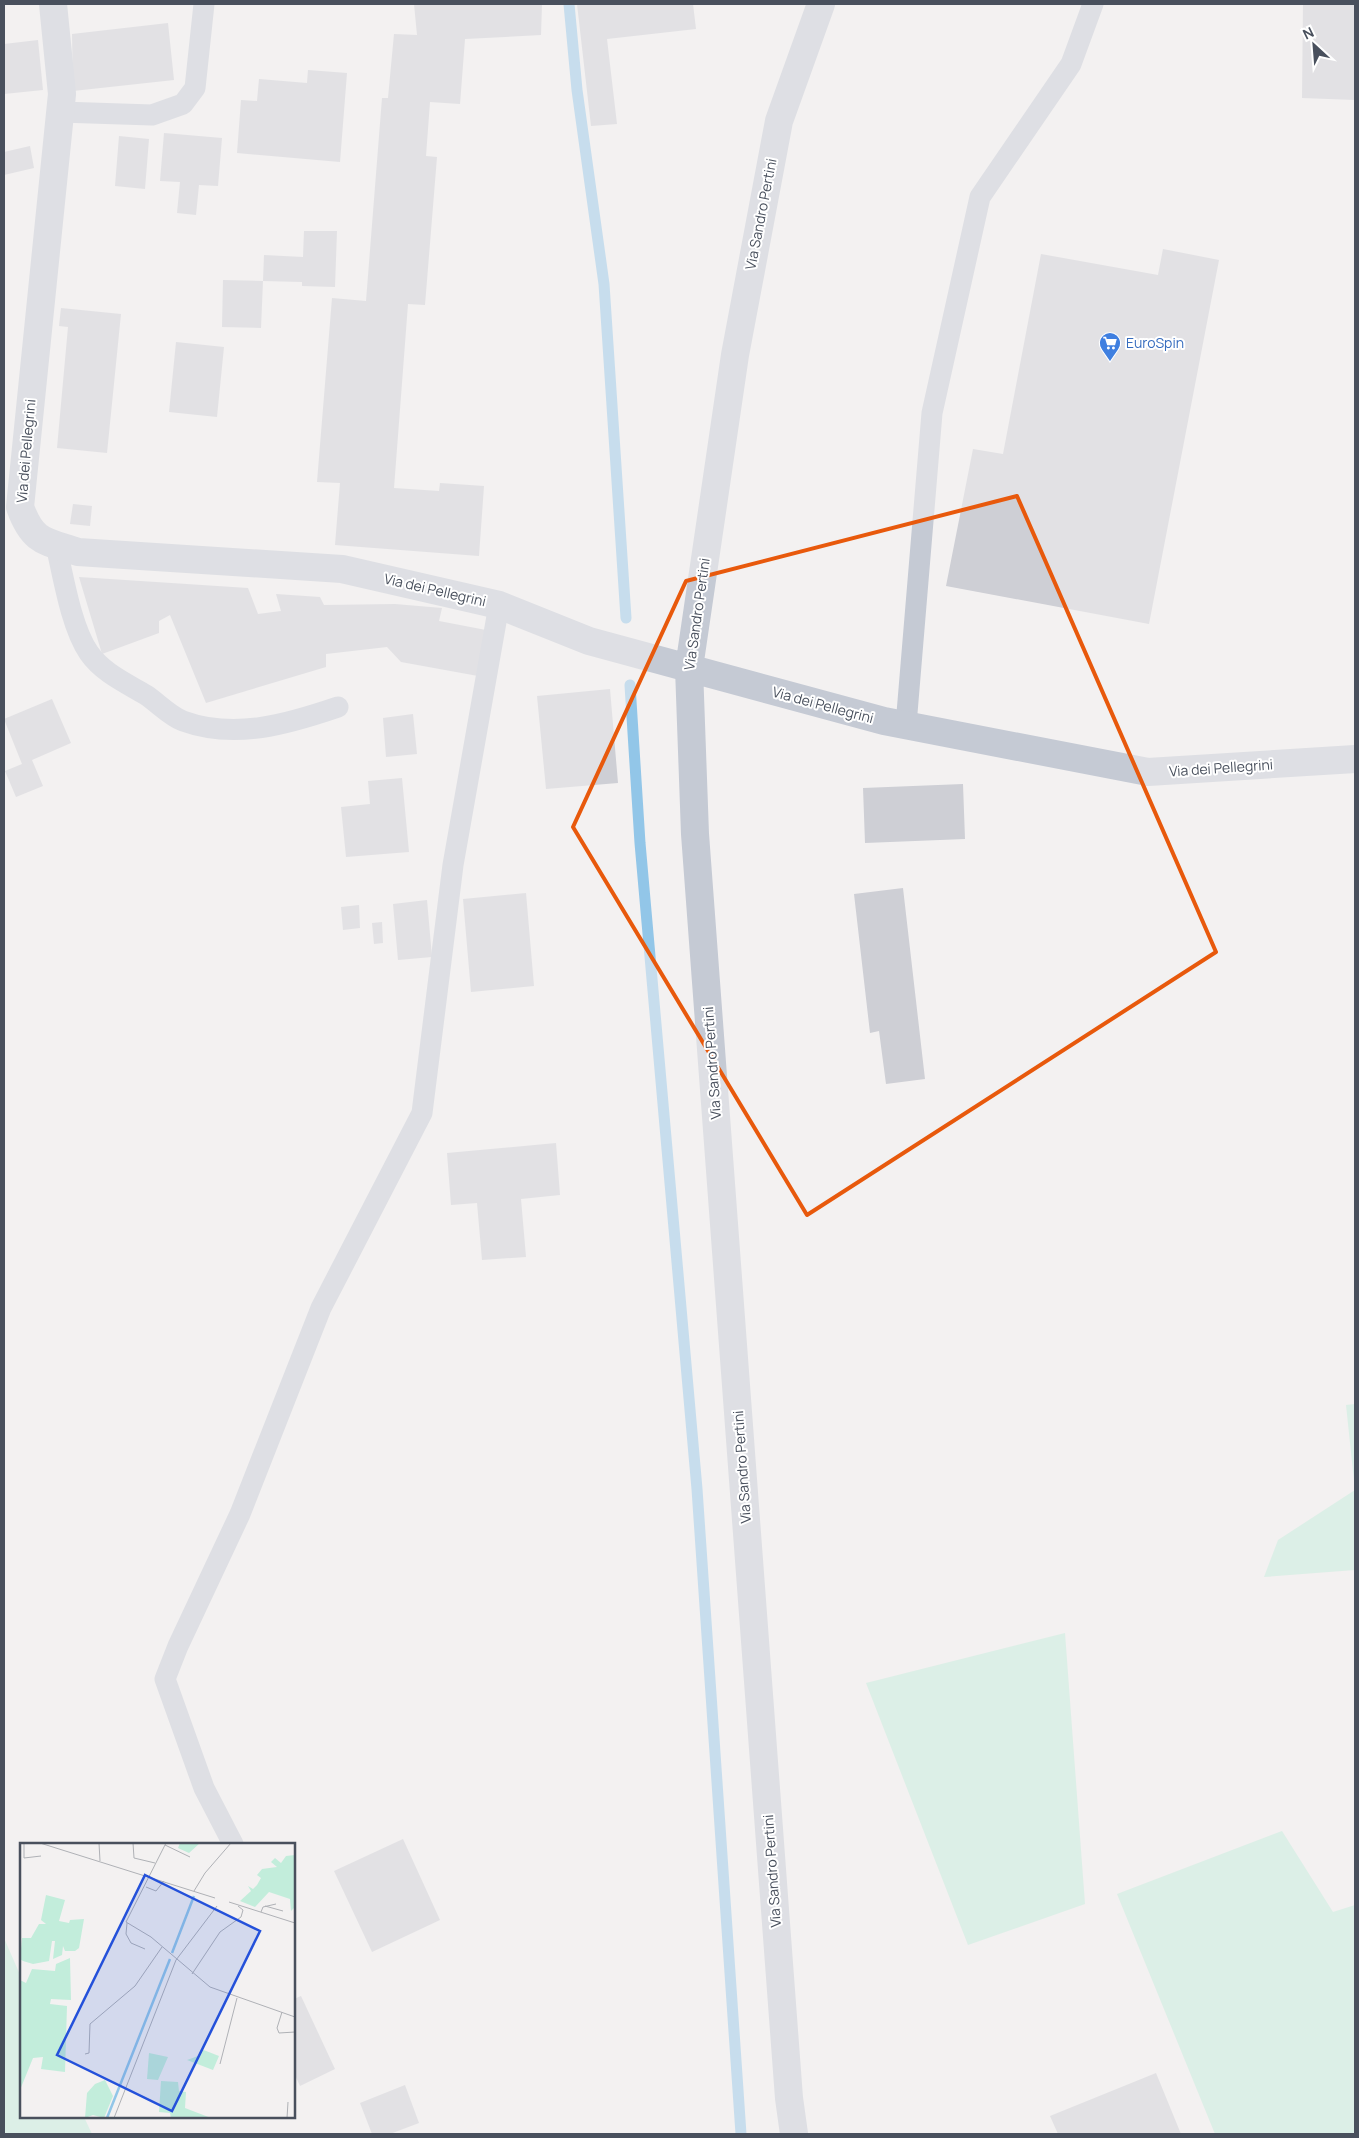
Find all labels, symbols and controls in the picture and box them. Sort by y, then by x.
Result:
north arrow [1289,20,1339,70]
text: N [1299,22,1317,44]
street label: Via Sandro Pertini [740,157,781,271]
supermarket icon: EuroSpin [1098,331,1122,362]
place label: EuroSpin [1126,333,1184,352]
street label: Via dei Pellegrini [12,398,40,504]
street label: Via Sandro Pertini [679,557,714,671]
street label: Via dei Pellegrini [382,569,488,610]
street label: Via dei Pellegrini [770,682,876,727]
street label: Via dei Pellegrini [1168,754,1274,781]
street label: Via Sandro Pertini [698,1006,725,1120]
street label: Via Sandro Pertini [728,1410,755,1524]
street label: Via Sandro Pertini [758,1814,785,1928]
inset map [20,1843,295,2118]

